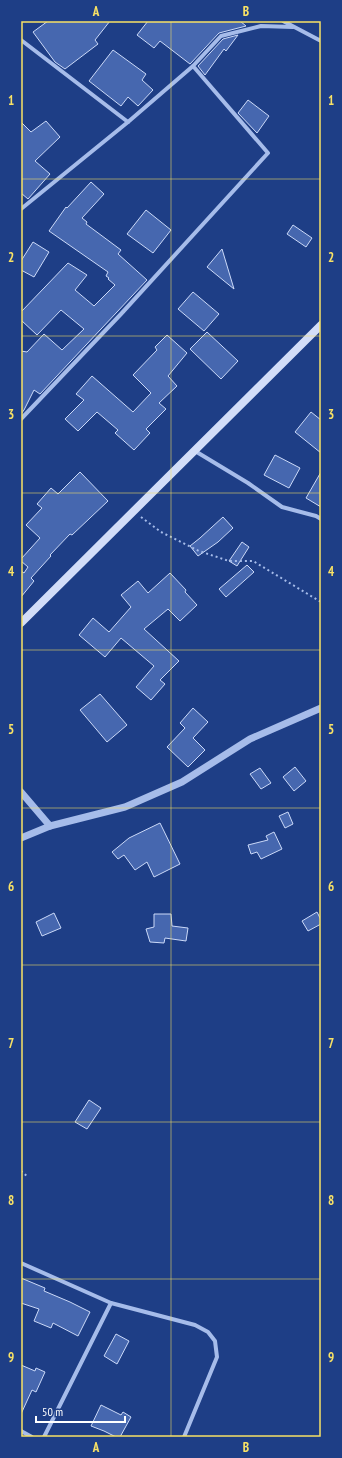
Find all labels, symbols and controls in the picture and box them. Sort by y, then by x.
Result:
text: A [92,3,100,20]
text: B [243,3,249,20]
text: 1 [8,92,14,109]
text: 1 [328,92,334,109]
text: 2 [8,249,14,266]
text: 2 [328,249,334,266]
text: 3 [8,406,14,423]
text: 3 [328,406,334,423]
text: 4 [8,563,15,580]
text: 4 [328,563,335,580]
text: 5 [8,721,14,738]
text: 5 [328,721,334,738]
text: 6 [8,878,14,895]
text: 6 [328,878,334,895]
text: 7 [8,1035,14,1052]
text: 7 [328,1035,334,1052]
text: 8 [8,1192,14,1209]
text: 8 [328,1192,334,1209]
text: 9 [8,1349,14,1366]
text: 9 [328,1349,334,1366]
scale bar [36,1398,125,1424]
text: 50 m [42,1404,63,1419]
text: A [92,1439,100,1456]
text: B [243,1439,249,1456]

